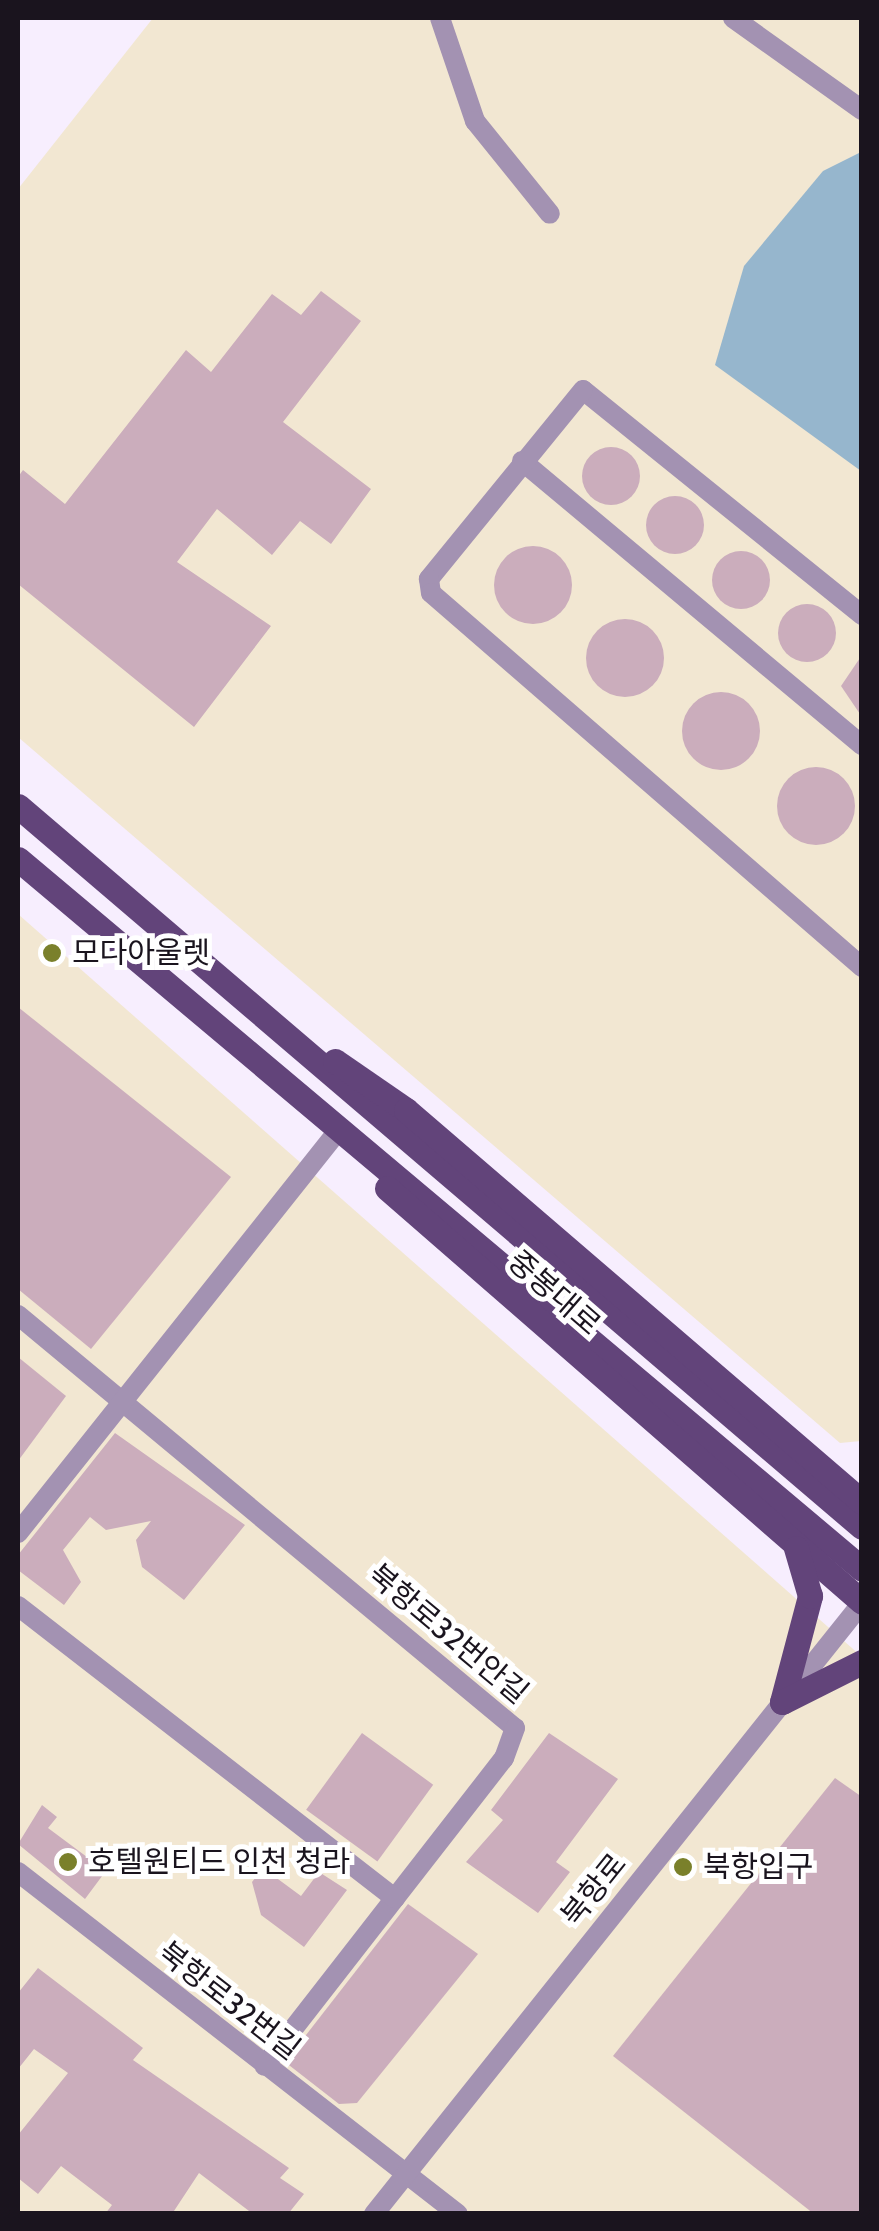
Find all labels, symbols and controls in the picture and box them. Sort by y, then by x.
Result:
place label: 모다아울렛 [72,935,210,971]
marker: 모다아울렛 [41,942,63,964]
street label: 중봉대로 [501,1243,607,1343]
street label: 북항로32번안길 [361,1557,535,1711]
place label: 호텔원티드 인천 청라 [88,1844,350,1880]
street label: 북항로 [554,1846,634,1934]
place label: 북항입구 [703,1849,813,1885]
marker: 호텔원티드 인천 청라 [57,1851,79,1873]
marker: 북항입구 [672,1856,694,1878]
street label: 북항로32번길 [151,1935,307,2067]

